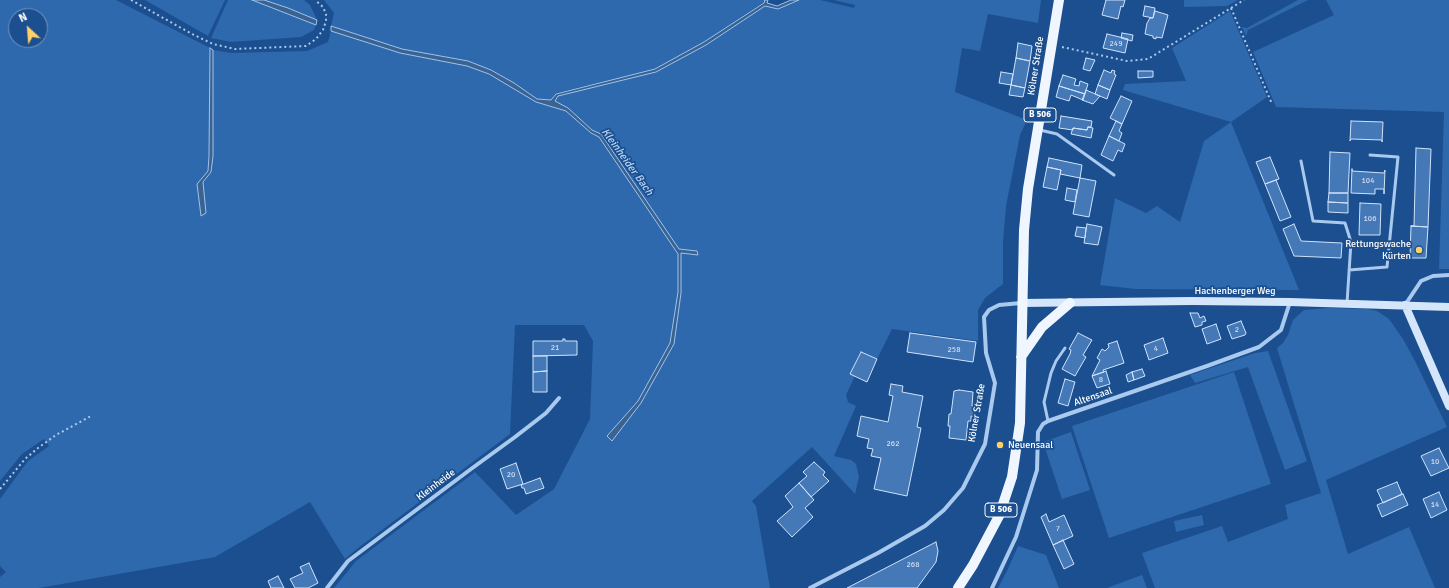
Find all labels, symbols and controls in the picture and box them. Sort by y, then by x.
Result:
north arrow [8,8,48,48]
text: N [17,10,29,25]
street label: Kölner Straße [1025,36,1047,96]
house number: 249 [1110,39,1122,49]
road number: B 506 [1024,108,1056,122]
water label: Kleinheider Bach [598,126,656,198]
house number: 104 [1362,176,1374,186]
house number: 106 [1364,214,1376,224]
place label: Rettungswache Kürten [1345,238,1411,262]
marker: Rettungswache Kürten [1414,245,1424,255]
street label: Hachenberger Weg [1195,285,1275,297]
house number: 2 [1235,325,1239,335]
house number: 21 [551,343,559,353]
house number: 4 [1154,344,1158,354]
house number: 258 [948,345,960,355]
house number: 8 [1099,375,1103,385]
street label: Kölner Straße [966,383,988,443]
street label: Altensaal [1072,385,1114,409]
house number: 262 [887,439,899,449]
place label: Neuensaal [1008,439,1053,451]
marker: Neuensaal [995,440,1005,450]
house number: 10 [1431,457,1439,467]
street label: Kleinheide [414,467,458,503]
house number: 20 [507,470,515,480]
house number: 14 [1431,500,1439,510]
road number: B 506 [985,503,1017,517]
house number: 7 [1056,524,1060,534]
house number: 268 [907,560,919,570]

